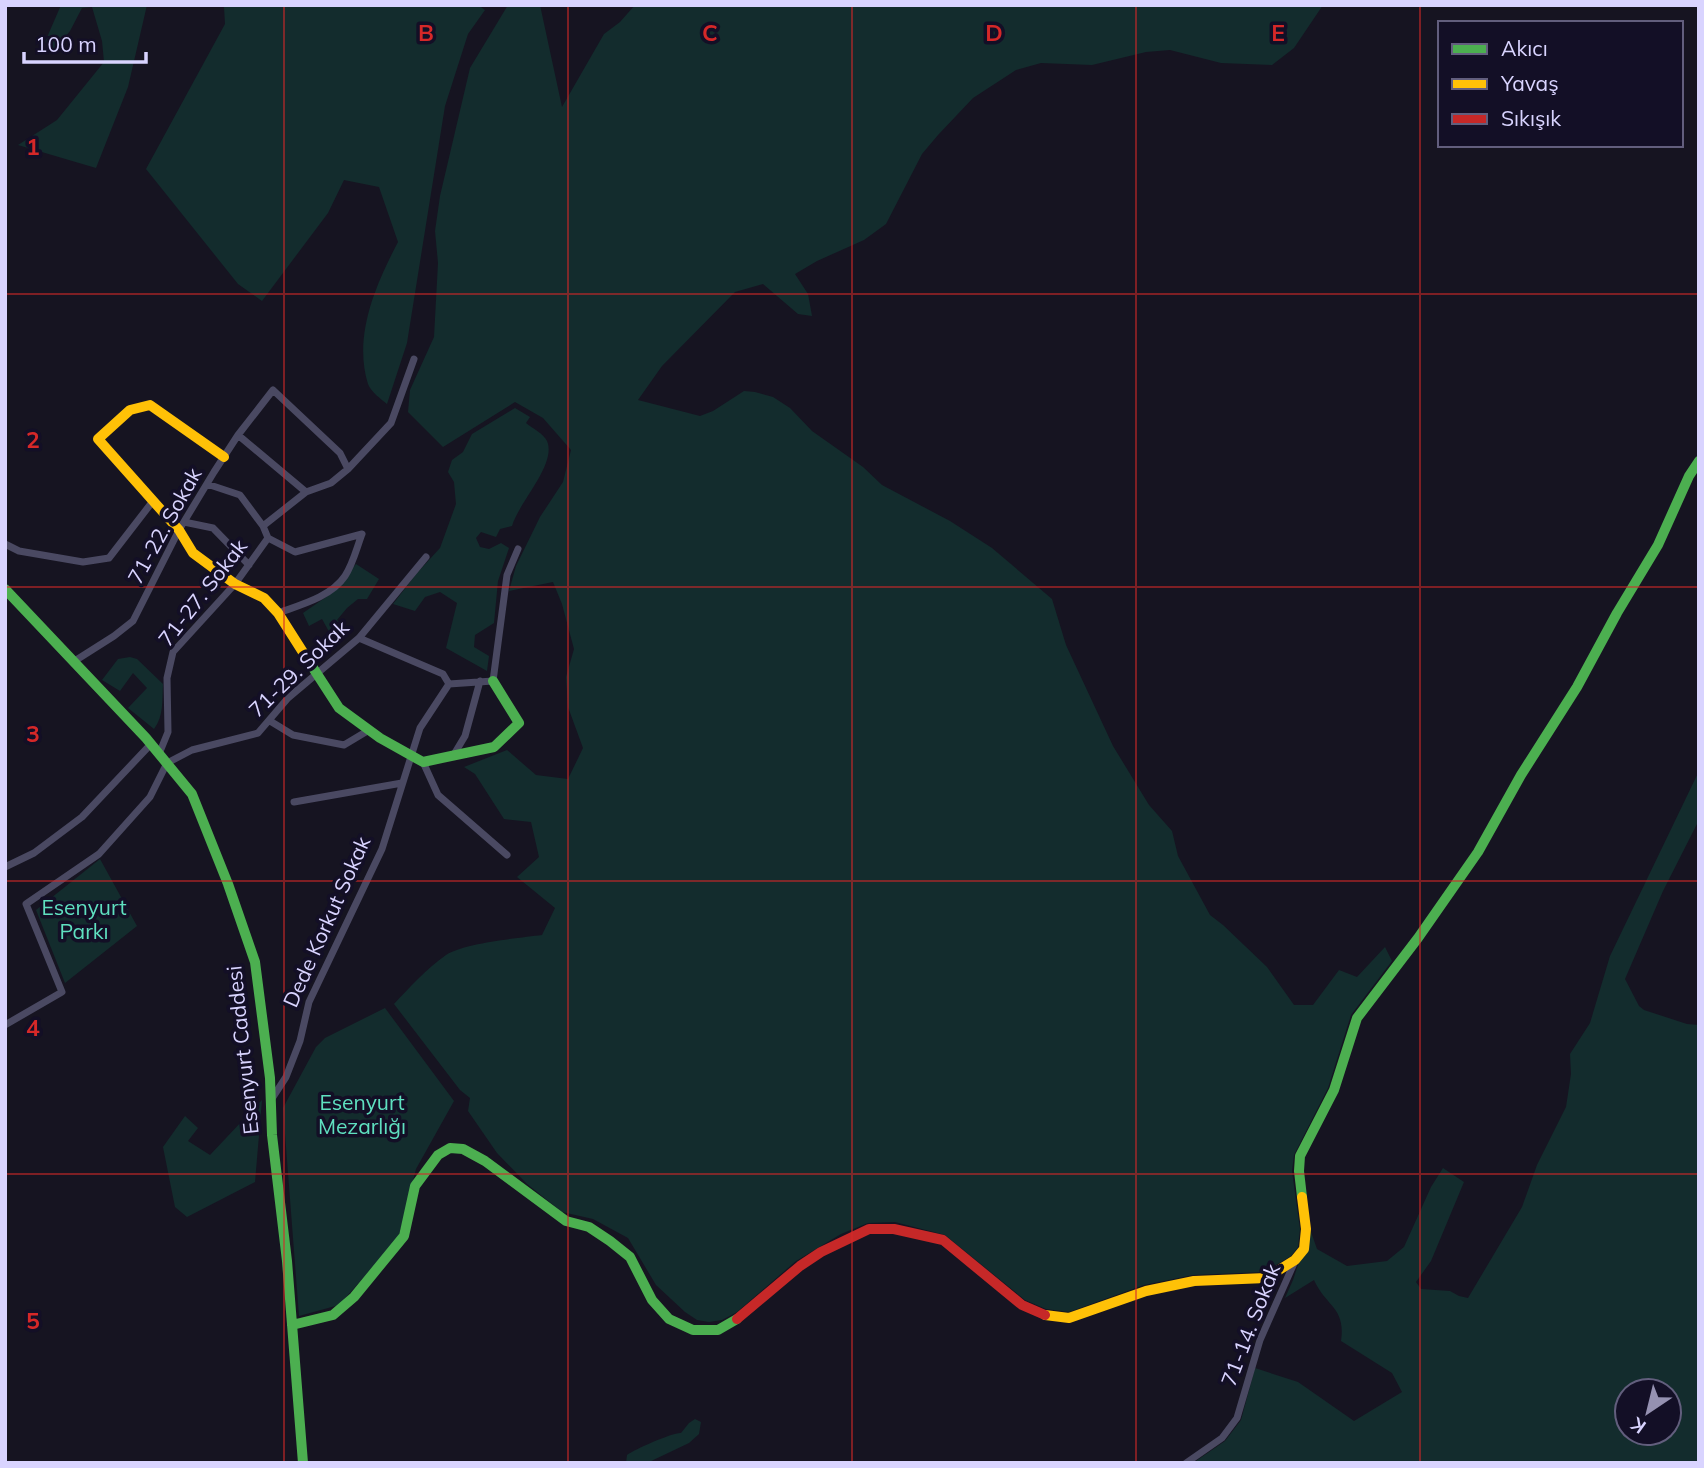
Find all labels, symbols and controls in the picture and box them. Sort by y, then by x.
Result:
text: B [418,18,434,47]
text: C [702,18,718,47]
text: D [985,18,1003,47]
text: E [1271,18,1285,47]
scale bar [24,21,147,65]
legend [1438,21,1683,147]
text: 100 m [35,31,97,57]
text: Akıcı [1501,35,1548,61]
text: Yavaş [1500,70,1559,96]
text: Sıkışık [1501,105,1561,131]
text: 1 [26,132,40,161]
text: 2 [26,425,40,454]
street label: 71-22. Sokak [122,463,207,588]
street label: 71-27. Sokak [152,533,252,651]
street label: 71-29. Sokak [243,614,354,722]
text: 3 [26,719,40,748]
street label: Dede Korkut Sokak [277,832,376,1011]
park label: Esenyurt Parkı [41,894,127,944]
street label: Esenyurt Caddesi [220,965,264,1136]
text: 4 [26,1013,40,1042]
park label: Esenyurt Mezarlığı [318,1089,406,1139]
street label: 71-14. Sokak [1215,1260,1285,1389]
text: 5 [26,1306,40,1335]
north arrow [1613,1377,1683,1447]
text: K [1625,1412,1650,1439]

